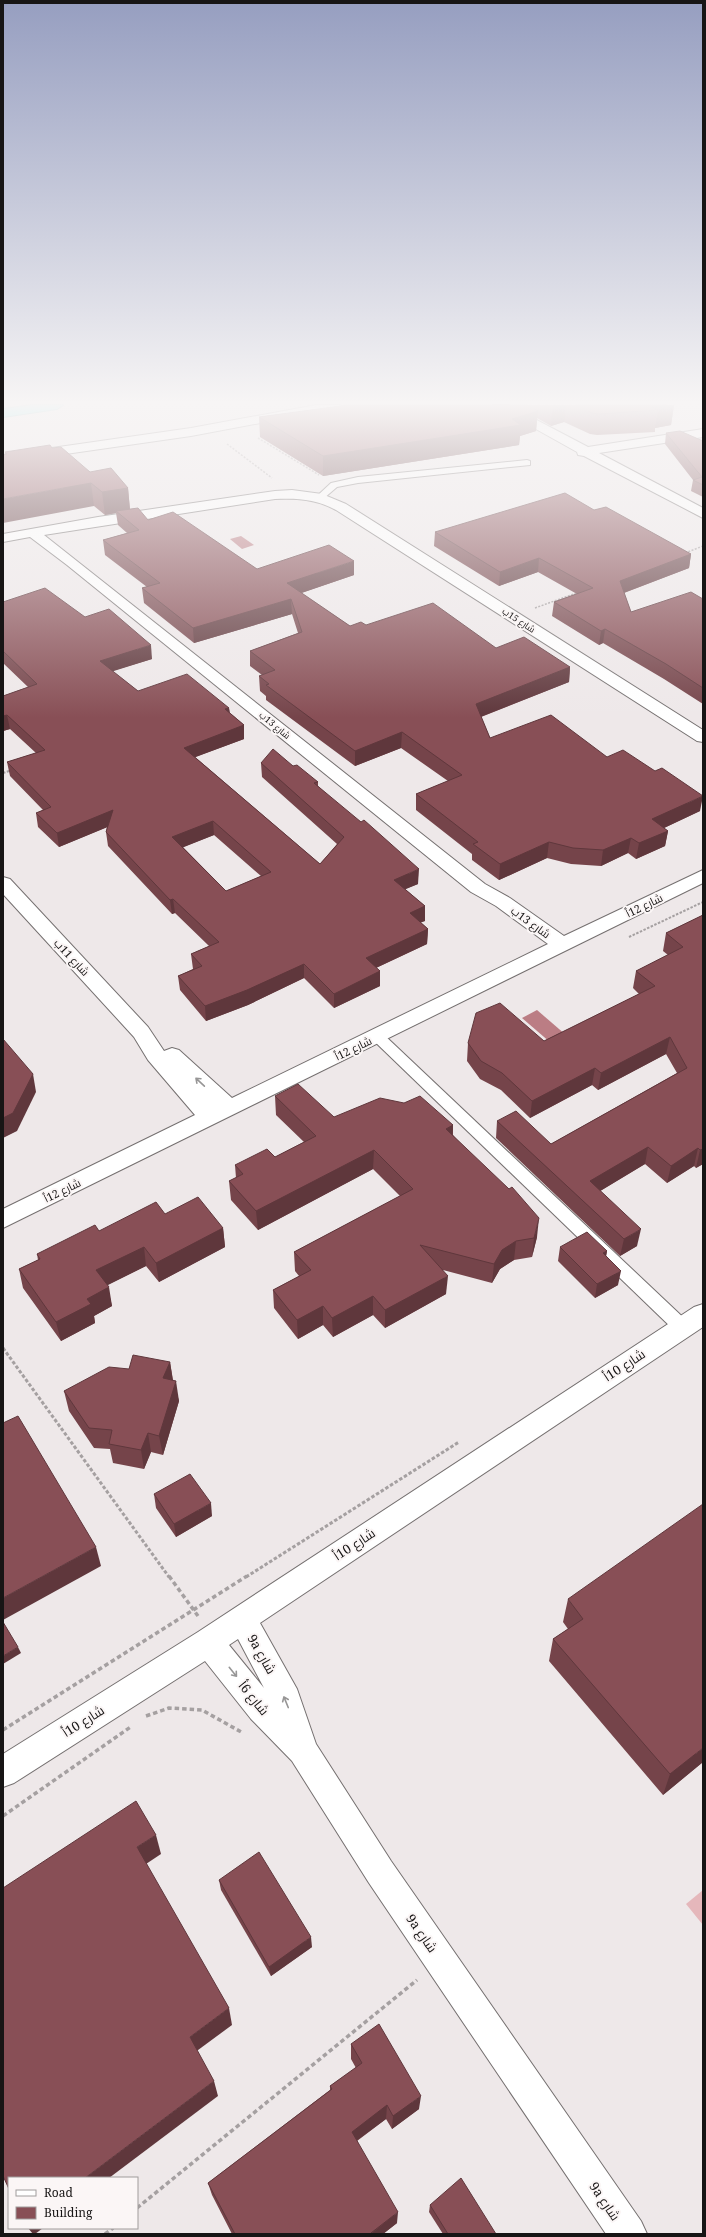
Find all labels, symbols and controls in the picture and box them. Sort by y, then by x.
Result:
street label: شارع 15ب [500,604,538,636]
street label: شارع 13ب [257,708,293,742]
street label: شارع 12أ [623,890,665,921]
street label: شارع 13ب [508,903,554,942]
street label: شارع 11ب [50,935,93,979]
street label: شارع 12أ [332,1033,374,1064]
one-way arrow [195,1077,205,1087]
street label: شارع 12أ [41,1175,83,1206]
street label: شارع 10أ [600,1345,648,1385]
street label: شارع 10أ [330,1524,378,1564]
street label: 9a شارع [243,1631,281,1677]
one-way arrow [228,1666,237,1677]
street label: شارع 6أ [235,1677,273,1719]
one-way arrow [282,1696,290,1708]
street label: شارع 10أ [58,1701,108,1741]
street label: 9a شارع [402,1910,442,1956]
legend [8,2177,138,2229]
street label: 9a شارع [585,2178,625,2224]
text: Road [44,2184,74,2201]
text: Building [44,2204,93,2221]

